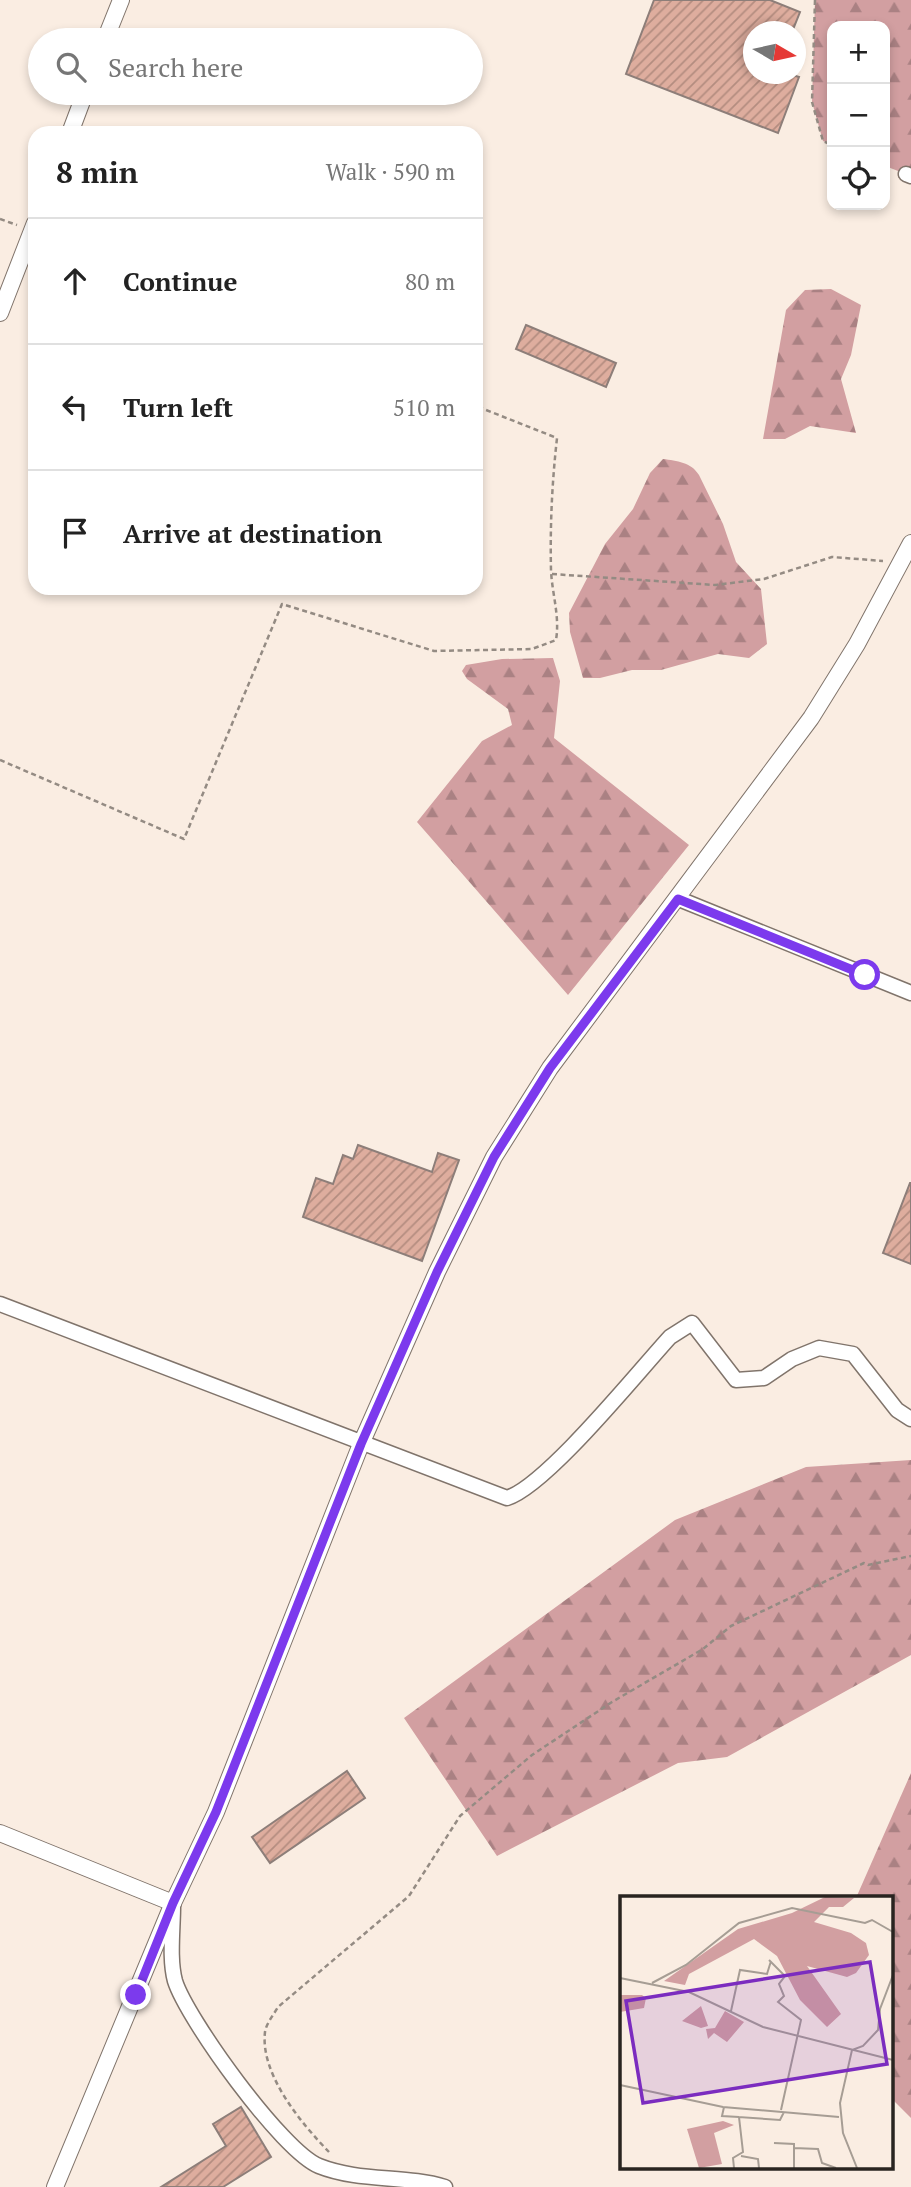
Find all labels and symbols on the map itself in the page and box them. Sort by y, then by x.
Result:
north arrow [743,21,806,84]
route start [849,959,880,990]
inset map [620,1896,894,2170]
route end [120,1979,151,2010]

